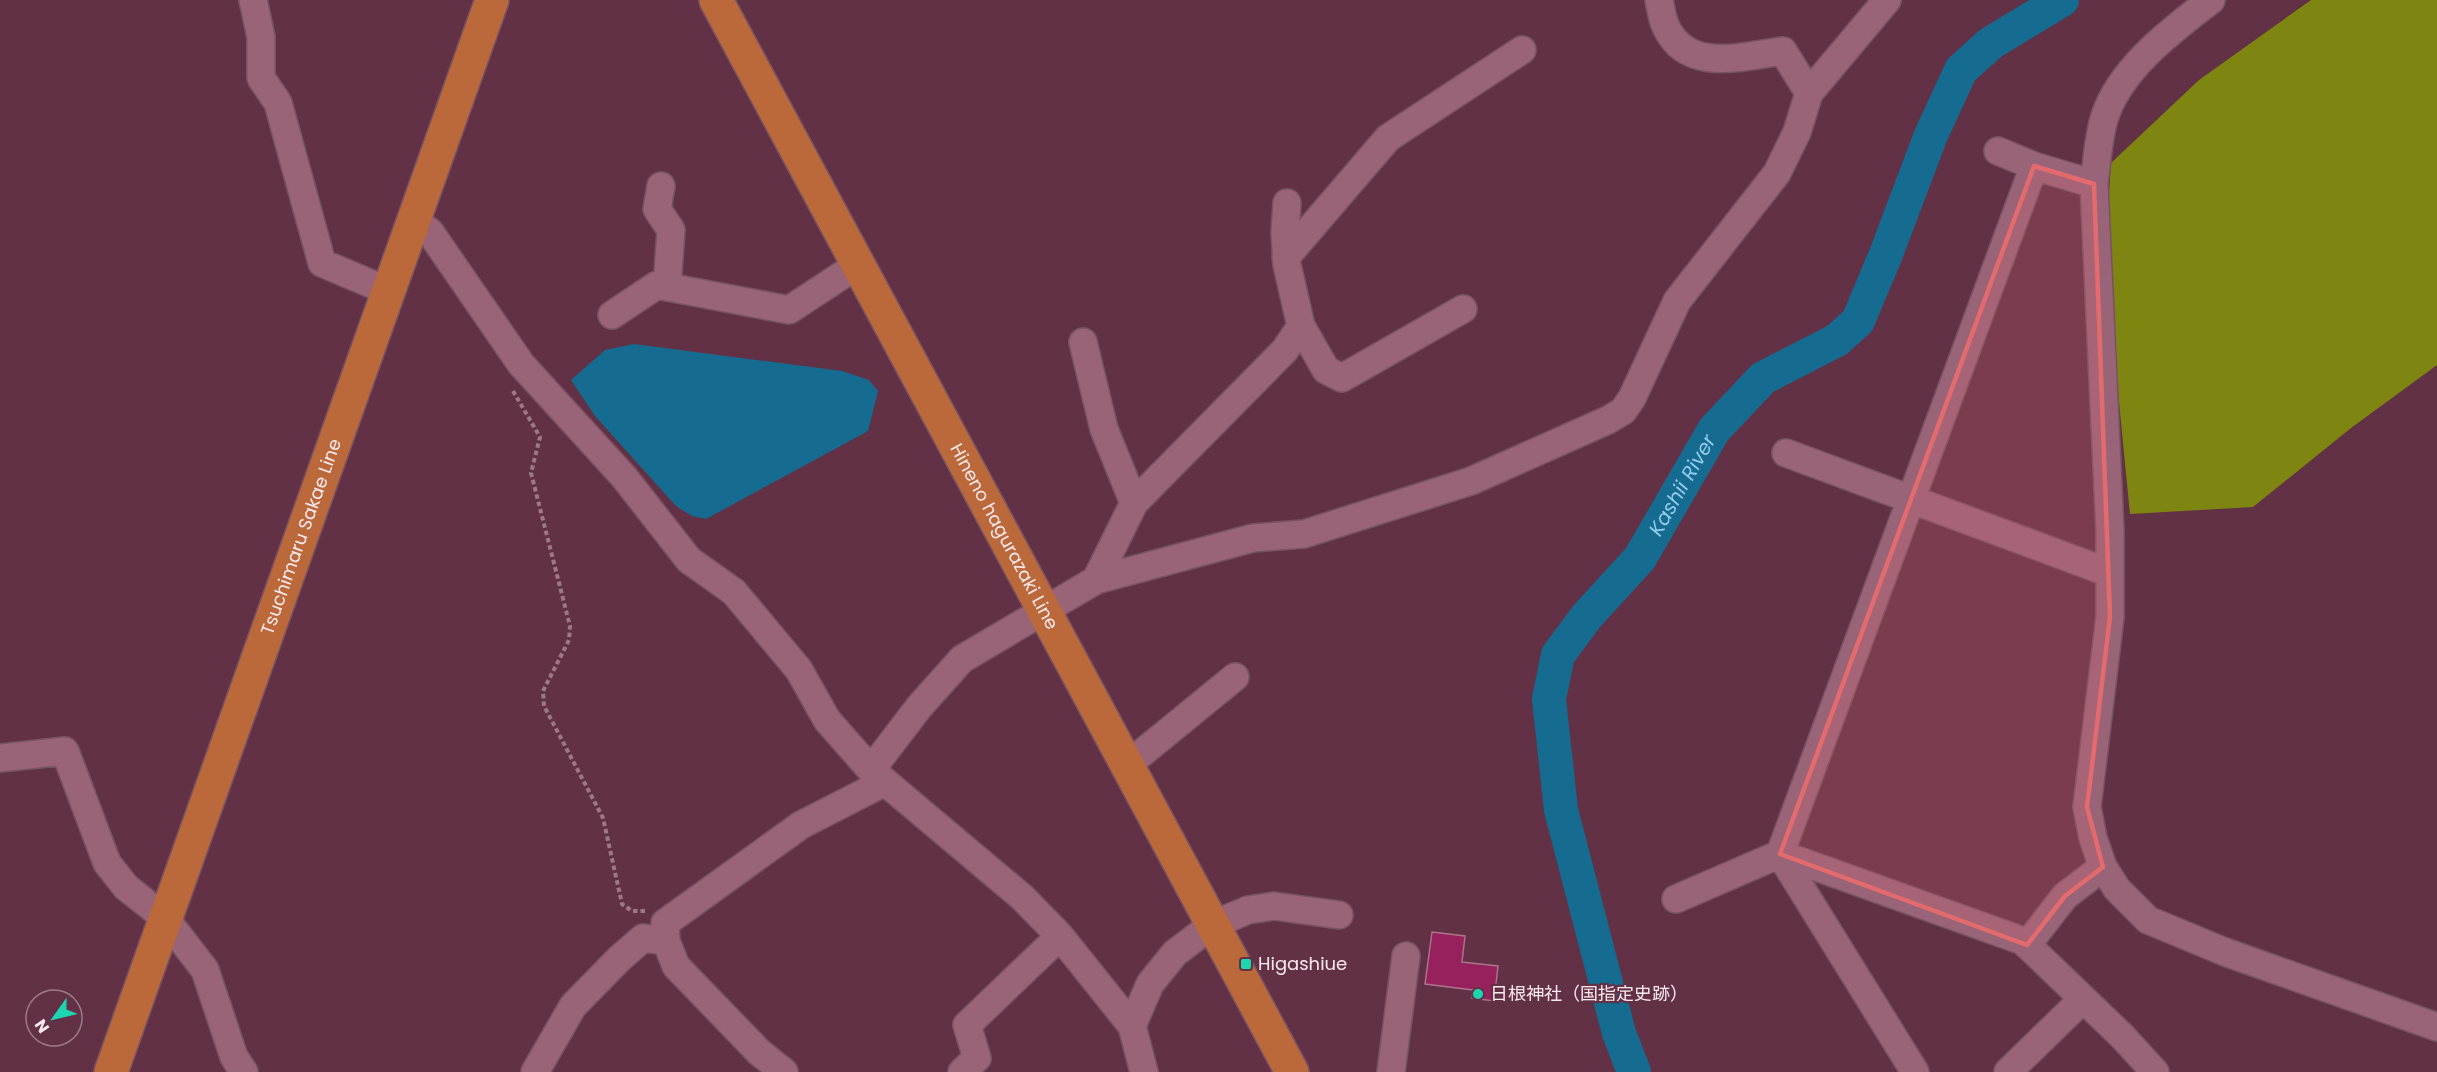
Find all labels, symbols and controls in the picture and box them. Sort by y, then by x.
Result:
water label: Kashii River [1642,429,1723,541]
street label: Tsuchimaru Sakae Line [254,435,347,638]
street label: Hineno hagurazaki Line [945,439,1065,634]
place label: Higashiue [1258,951,1347,976]
marker: Higashiue [1239,957,1253,971]
place label: 日根神社（国指定史跡） [1490,981,1688,1006]
marker: 日根神社（国指定史跡） [1471,987,1485,1001]
north arrow [24,988,84,1048]
text: N [29,1015,55,1038]

